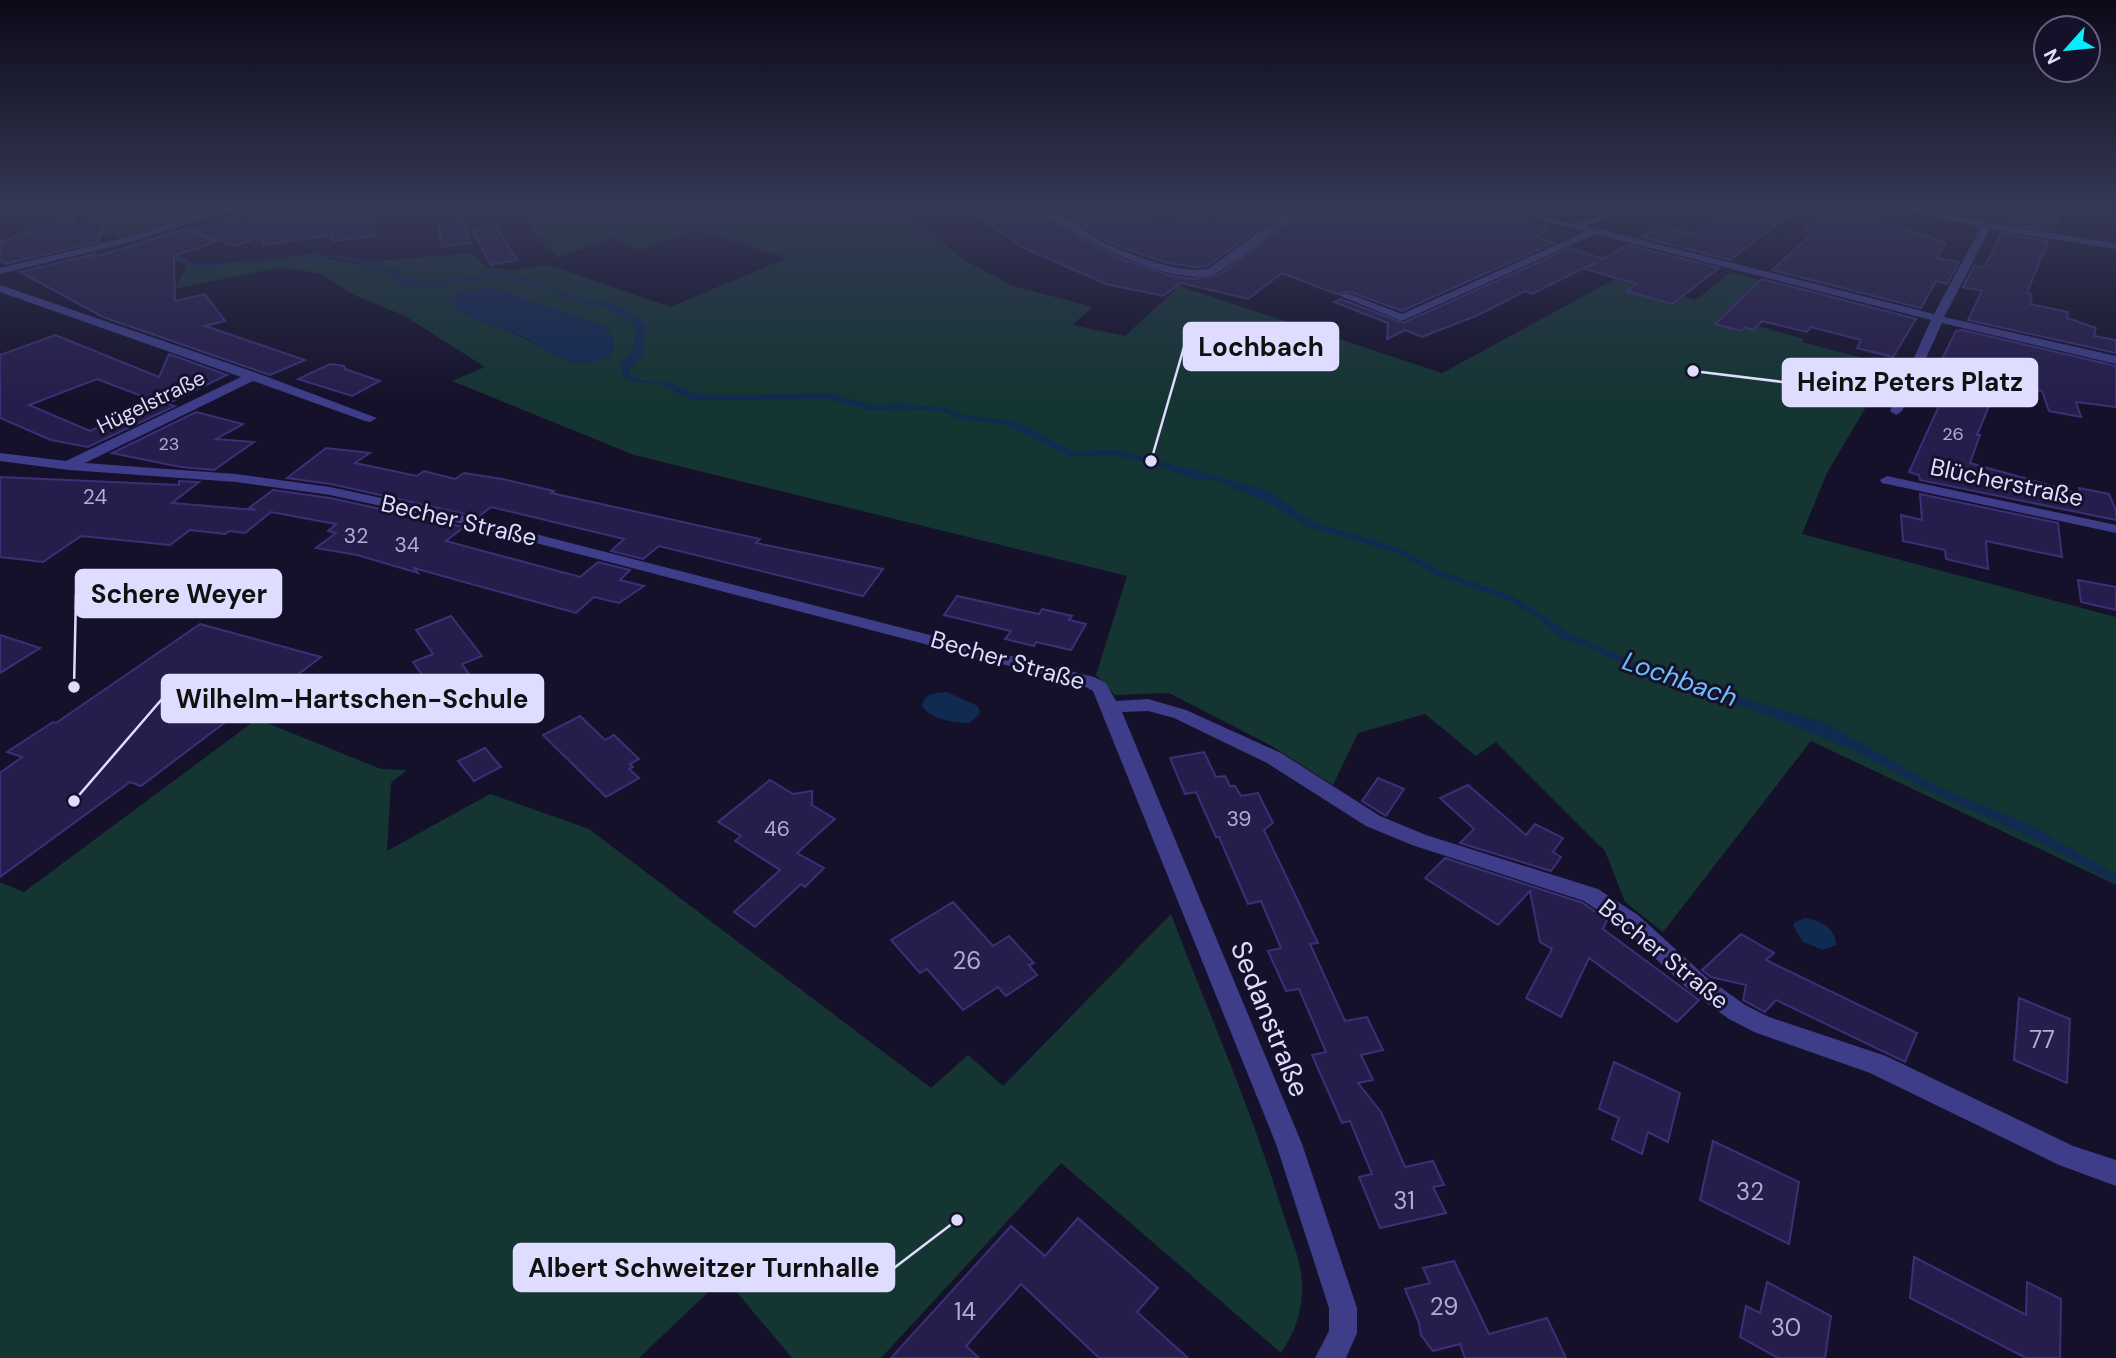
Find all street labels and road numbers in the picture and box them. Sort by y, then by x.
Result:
street label: Hügelstraße [92,364,210,440]
street label: Blücherstraße [1928,451,2086,513]
street label: Becher Straße [378,487,540,553]
street label: Becher Straße [927,623,1089,697]
street label: Becher Straße [1592,892,1736,1016]
street label: Sedanstraße [1222,936,1318,1102]

